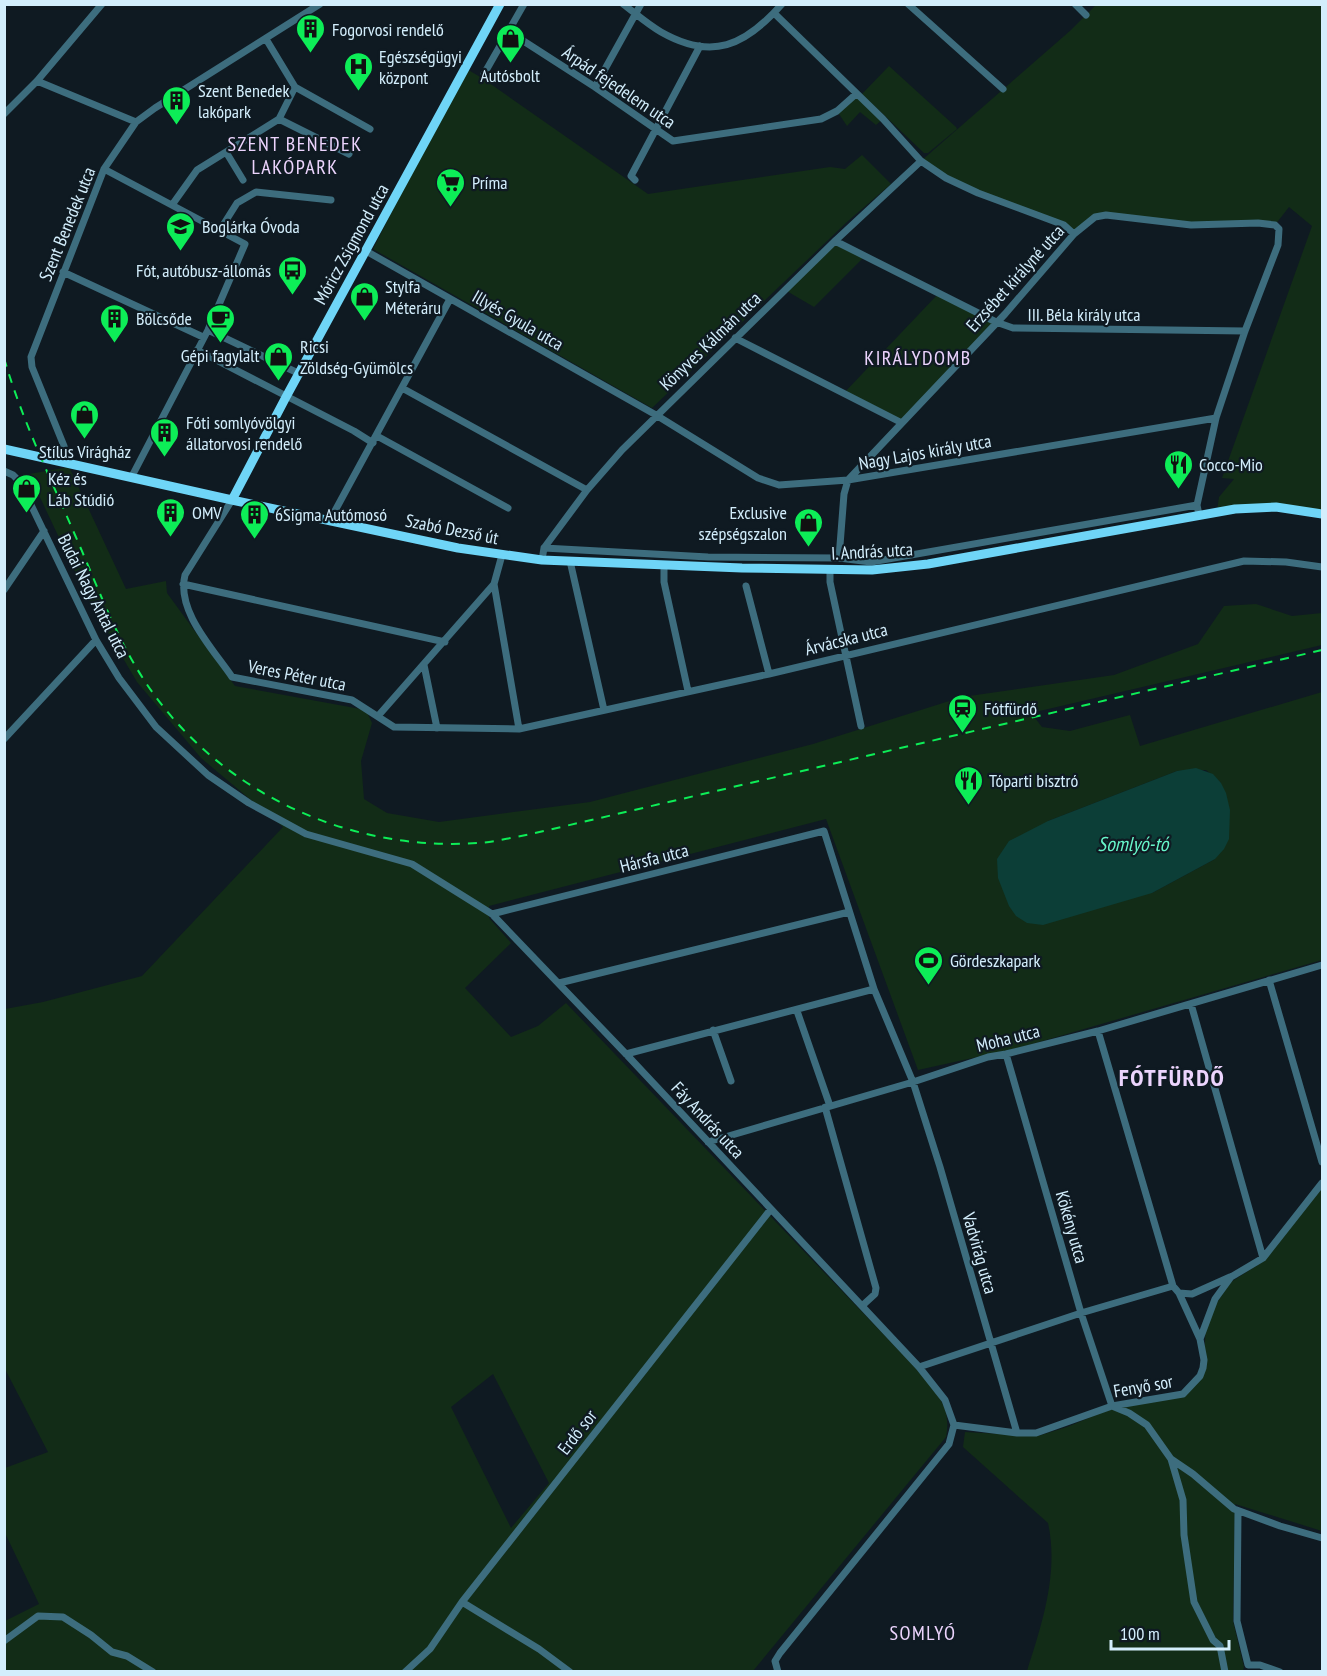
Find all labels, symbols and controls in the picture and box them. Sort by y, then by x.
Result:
building icon: Fogorvosi rendelő [295,13,327,55]
place label: Fogorvosi rendelő [332,18,444,41]
shop icon: Autósbolt [494,22,526,64]
street label: Árpád fejedelem utca [558,41,680,133]
place label: Egészségügyi központ [379,45,462,89]
hospital icon: Egészségügyi központ [342,50,374,92]
place label: Autósbolt [480,64,540,87]
place label: Szent Benedek lakópark [198,79,290,123]
building icon: Szent Benedek lakópark [161,84,193,126]
district label: SZENT BENEDEK LAKÓPARK [228,131,363,180]
street label: Szent Benedek utca [34,164,100,284]
supermarket icon: Príma [435,166,467,208]
place label: Príma [472,171,507,194]
street label: Móricz Zsigmond utca [308,180,394,308]
school or university icon: Boglárka Óvoda [165,210,197,252]
place label: Boglárka Óvoda [202,215,300,238]
street label: Erzsébet királyné utca [961,220,1069,336]
bus stop icon: Fót, autóbusz-állomás [276,254,308,296]
place label: Fót, autóbusz-állomás [136,259,271,282]
place label: Stylfa Méteráru [385,275,441,319]
shop icon: Stylfa Méteráru [348,280,380,322]
street label: Illyés Gyula utca [468,285,568,355]
street label: Könyves Kálmán utca [654,287,766,395]
building icon: Bölcsőde [99,302,131,344]
cafe icon: Gépi fagylalt [204,302,236,344]
street label: III. Béla király utca [1027,303,1141,326]
place label: Bölcsőde [136,307,192,330]
place label: Ricsi Zöldség-Gyümölcs [300,335,413,379]
shop icon: Ricsi Zöldség-Gyümölcs [263,340,295,382]
place label: Gépi fagylalt [181,344,259,367]
district label: KIRÁLYDOMB [864,345,972,371]
shop icon: Stílus Virágház [69,398,101,440]
place label: Fóti somlyóvölgyi állatorvosi rendelő [186,411,303,455]
building icon: Fóti somlyóvölgyi állatorvosi rendelő [149,416,181,458]
street label: Nagy Lajos király utca [857,429,993,475]
place label: Stílus Virágház [39,440,131,463]
restaurant icon: Cocco-Mio [1162,448,1194,490]
place label: Cocco-Mio [1199,453,1263,476]
place label: Kéz és Láb Stúdió [48,467,114,511]
shop icon: Kéz és Láb Stúdió [11,472,43,514]
building icon: OMV [155,496,187,538]
building icon: 6Sigma Autómosó [238,498,270,540]
place label: OMV [192,501,222,524]
place label: Exclusive szépségszalon [699,501,787,545]
place label: 6Sigma Autómosó [275,503,387,526]
shop icon: Exclusive szépségszalon [792,506,824,548]
street label: Szabó Dezső út [403,509,501,549]
street label: Budai Nagy Antal utca [53,530,135,662]
street label: I. András utca [830,537,914,565]
street label: Árvácska utca [802,618,890,660]
street label: Veres Péter utca [245,654,348,696]
station icon: Fótfürdő [947,692,979,734]
place label: Fótfürdő [984,697,1037,720]
restaurant icon: Tóparti bisztró [952,764,984,806]
place label: Tóparti bisztró [989,769,1078,792]
water label: Somlyó-tó [1098,831,1170,857]
street label: Hársfa utca [617,838,691,878]
sports icon: Gördeszkapark [913,944,945,986]
place label: Gördeszkapark [950,949,1041,972]
street label: Moha utca [974,1019,1042,1057]
district label: FÓTFÜRDŐ [1119,1062,1225,1093]
street label: Fáy András utca [667,1077,749,1163]
street label: Kökény utca [1051,1188,1093,1266]
street label: Vadvirág utca [957,1209,1003,1296]
street label: Fenyő sor [1111,1369,1175,1403]
street label: Erdő sor [552,1405,602,1459]
scale bar [1111,1613,1230,1651]
district label: SOMLYÓ [889,1620,957,1646]
text: 100 m [1120,1622,1160,1645]

